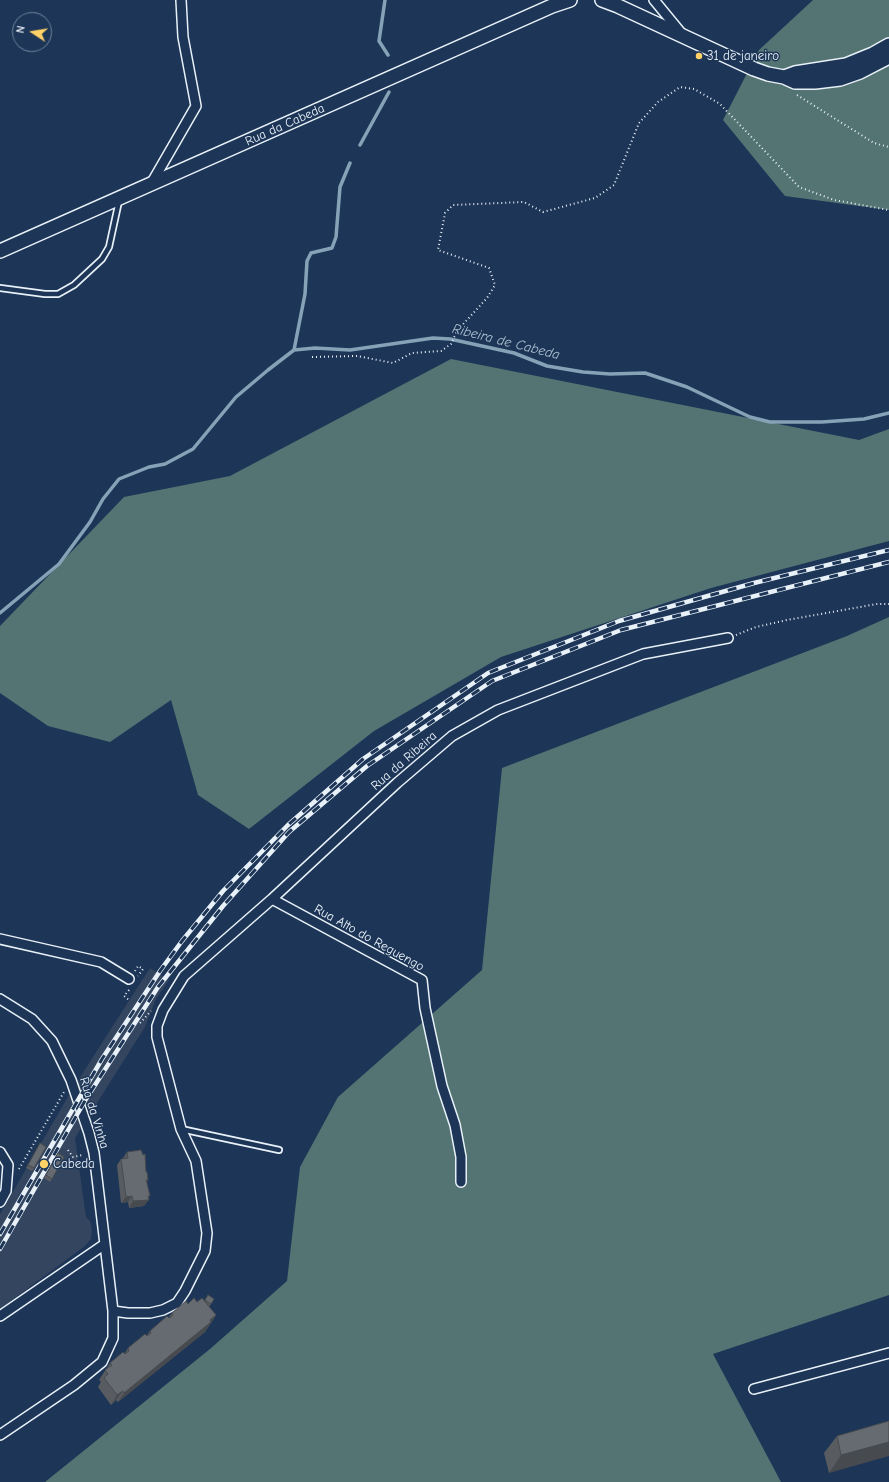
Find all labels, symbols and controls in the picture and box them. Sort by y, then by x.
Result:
north arrow [12,12,52,52]
text: N [14,25,28,34]
place label: 31 de janeiro [707,48,779,64]
marker: 31 de janeiro [694,51,704,61]
street label: Rua da Cabeda [243,101,327,149]
water label: Ribeira de Cabeda [450,321,562,363]
street label: Rua da Ribeira [368,728,440,794]
street label: Rua Alto do Reguengo [311,901,427,975]
street label: Rua da Vinha [76,1075,112,1151]
place label: Cabeda [53,1156,95,1172]
marker: Cabeda [38,1158,50,1170]

